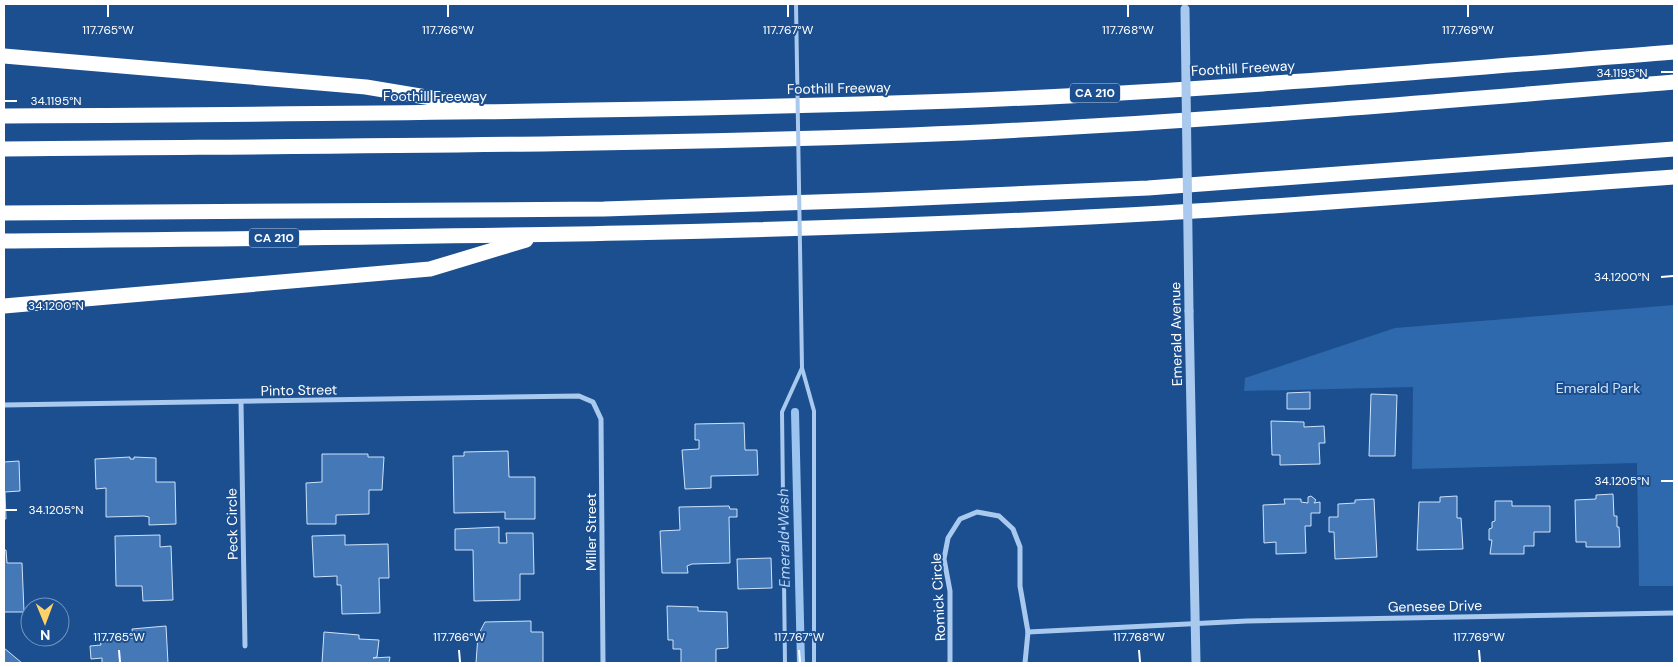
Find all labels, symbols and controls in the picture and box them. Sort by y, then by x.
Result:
text: 117.765°W [82,22,134,38]
text: 117.766°W [422,22,474,38]
text: 117.767°W [763,22,814,38]
text: 117.768°W [1102,22,1154,38]
text: 117.769°W [1442,22,1494,38]
street label: Foothill Freeway [1191,56,1296,80]
text: 34.1195°N [1596,65,1648,81]
street label: Foothill Freeway [787,78,891,98]
road number: CA 210 [1070,84,1120,102]
street label: Foothill Freeway [383,87,487,105]
text: 34.1195°N [30,93,82,109]
road number: CA 210 [249,228,299,248]
text: 34.1200°N [1594,269,1650,285]
street label: Emerald Avenue [1166,282,1186,386]
text: 34.1200°N [28,298,84,314]
park label: Emerald Park [1556,379,1640,397]
street label: Pinto Street [261,380,337,400]
text: 34.1205°N [1595,473,1649,489]
street label: Peck Circle [222,488,242,560]
water label: Emerald Wash [773,488,795,588]
street label: Miller Street [582,493,600,571]
text: 34.1205°N [29,502,83,518]
street label: Romick Circle [927,552,949,642]
street label: Genesee Drive [1388,596,1482,616]
north arrow [20,597,70,647]
text: N [40,626,50,644]
text: 117.765°W [93,629,145,645]
text: 117.766°W [433,629,485,645]
text: 117.767°W [774,629,825,645]
text: 117.768°W [1113,629,1165,645]
text: 117.769°W [1453,629,1505,645]

